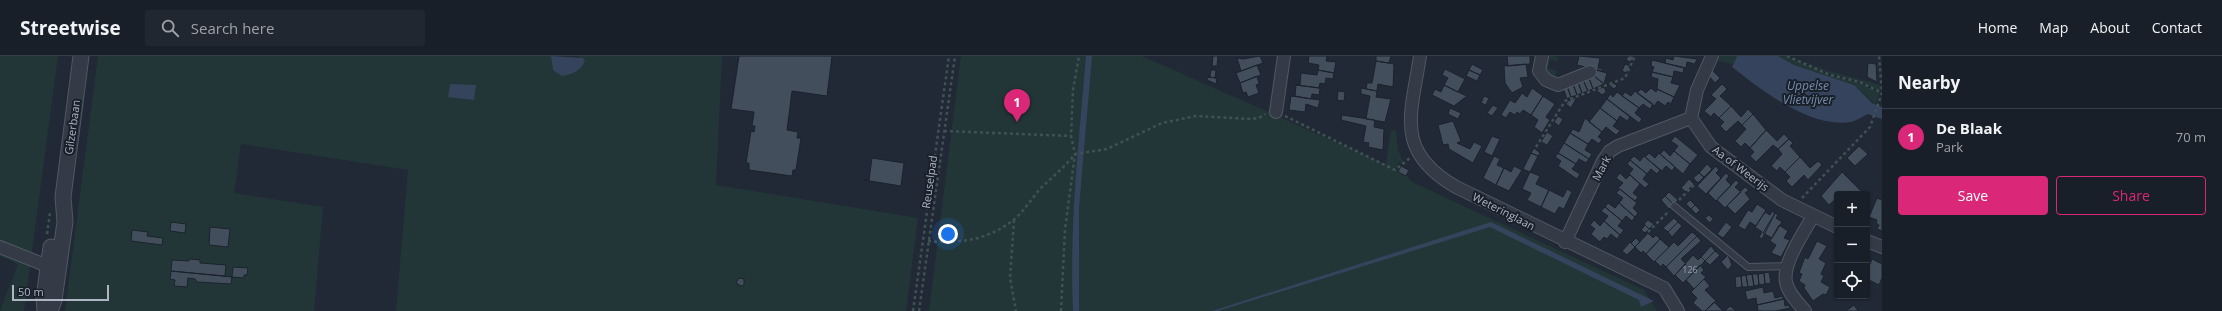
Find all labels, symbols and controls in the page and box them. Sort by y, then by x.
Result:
search box [145,10,425,46]
text: Streetwise [20,15,121,41]
icon: search [159,17,181,39]
text: Search here [191,18,274,38]
text: Home [1978,18,2017,37]
text: Map [2039,18,2068,37]
text: About [2090,18,2130,37]
text: Contact [2152,18,2202,37]
text: Nearby [1898,71,1960,94]
water label: Uppelse Vlietvijver [1783,77,1834,108]
pin: 1 [1004,89,1030,122]
street label: Gilzerbaan [61,99,83,155]
text: De Blaak [1936,118,2002,138]
text: 1 [1907,128,1915,146]
text: 70 m [2176,128,2206,146]
text: Park [1936,138,1963,156]
street label: Aa of Weerijs [1710,142,1772,194]
street label: Mark [1588,153,1614,183]
street label: Reuselpad [918,154,940,210]
button: Save [1898,176,2048,215]
button: Share [2056,176,2206,215]
street label: Weteringlaan [1470,189,1538,233]
map controls [1834,191,1870,299]
button: + [1834,191,1870,227]
your location [938,224,958,244]
button: − [1834,227,1870,263]
house number: 126 [1682,263,1698,276]
button: locate [1834,263,1870,299]
scale bar [12,283,109,302]
text: 50 m [18,284,44,299]

